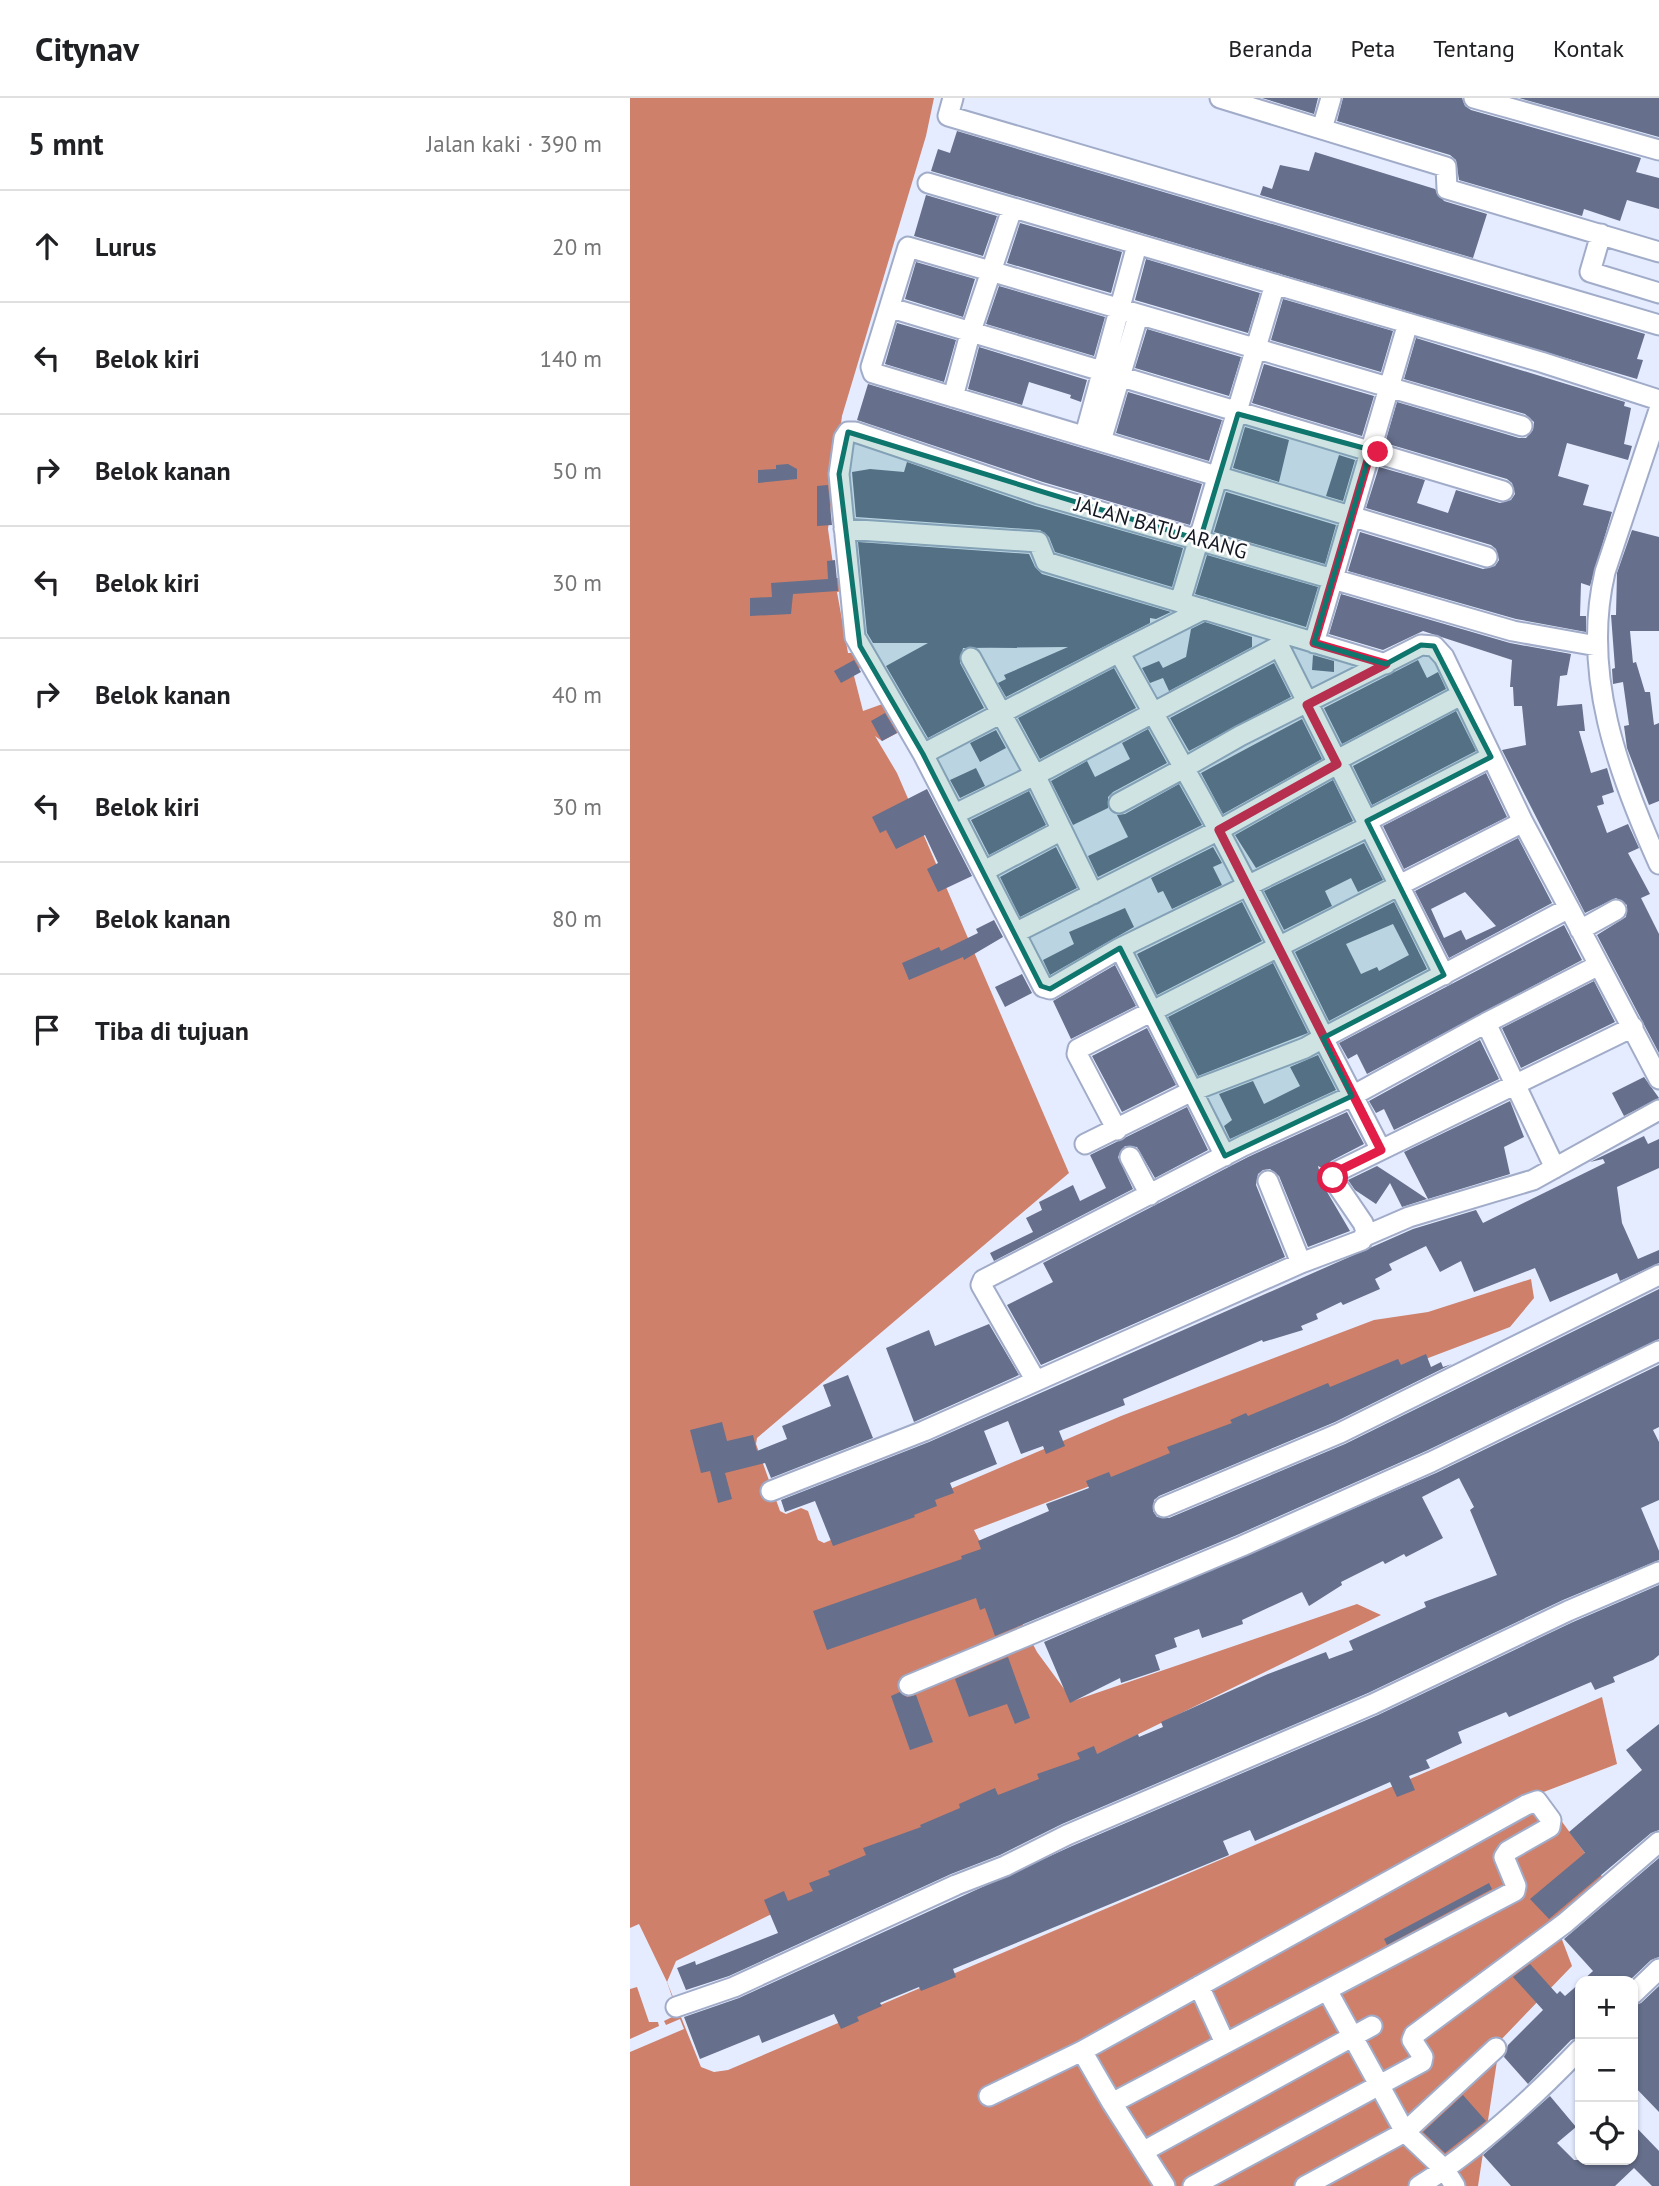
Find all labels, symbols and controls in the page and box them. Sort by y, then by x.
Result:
text: Citynav [35,27,139,70]
text: Beranda [1228,33,1313,64]
text: Peta [1351,33,1395,64]
text: Tentang [1433,33,1515,64]
text: Kontak [1553,33,1624,64]
text: 5 mnt [28,124,104,163]
text: Jalan kaki · 390 m [427,129,602,158]
icon: ahead [28,227,66,265]
text: Lurus [95,230,156,263]
text: 20 m [552,232,602,261]
icon: left [28,339,66,377]
text: Belok kiri [95,342,200,375]
text: 140 m [540,344,602,373]
route end [1362,436,1393,467]
icon: right [28,451,66,489]
text: Belok kanan [95,454,231,487]
text: 50 m [552,456,602,485]
street label: JALAN BATU ARANG [1071,490,1251,565]
icon: left [28,563,66,601]
text: Belok kiri [95,566,200,599]
text: 30 m [552,568,602,597]
icon: right [28,675,66,713]
text: Belok kanan [95,678,231,711]
text: 40 m [552,680,602,709]
icon: left [28,787,66,825]
text: Belok kiri [95,790,200,823]
text: 30 m [552,792,602,821]
icon: right [28,899,66,937]
text: Belok kanan [95,902,231,935]
text: 80 m [552,904,602,933]
icon: arrive [28,1011,66,1049]
text: Tiba di tujuan [95,1014,249,1047]
route start [1317,1162,1348,1193]
map controls [1575,1976,1638,2165]
button: + [1575,1976,1638,2039]
button: − [1575,2039,1638,2102]
button: locate [1575,2102,1638,2165]

